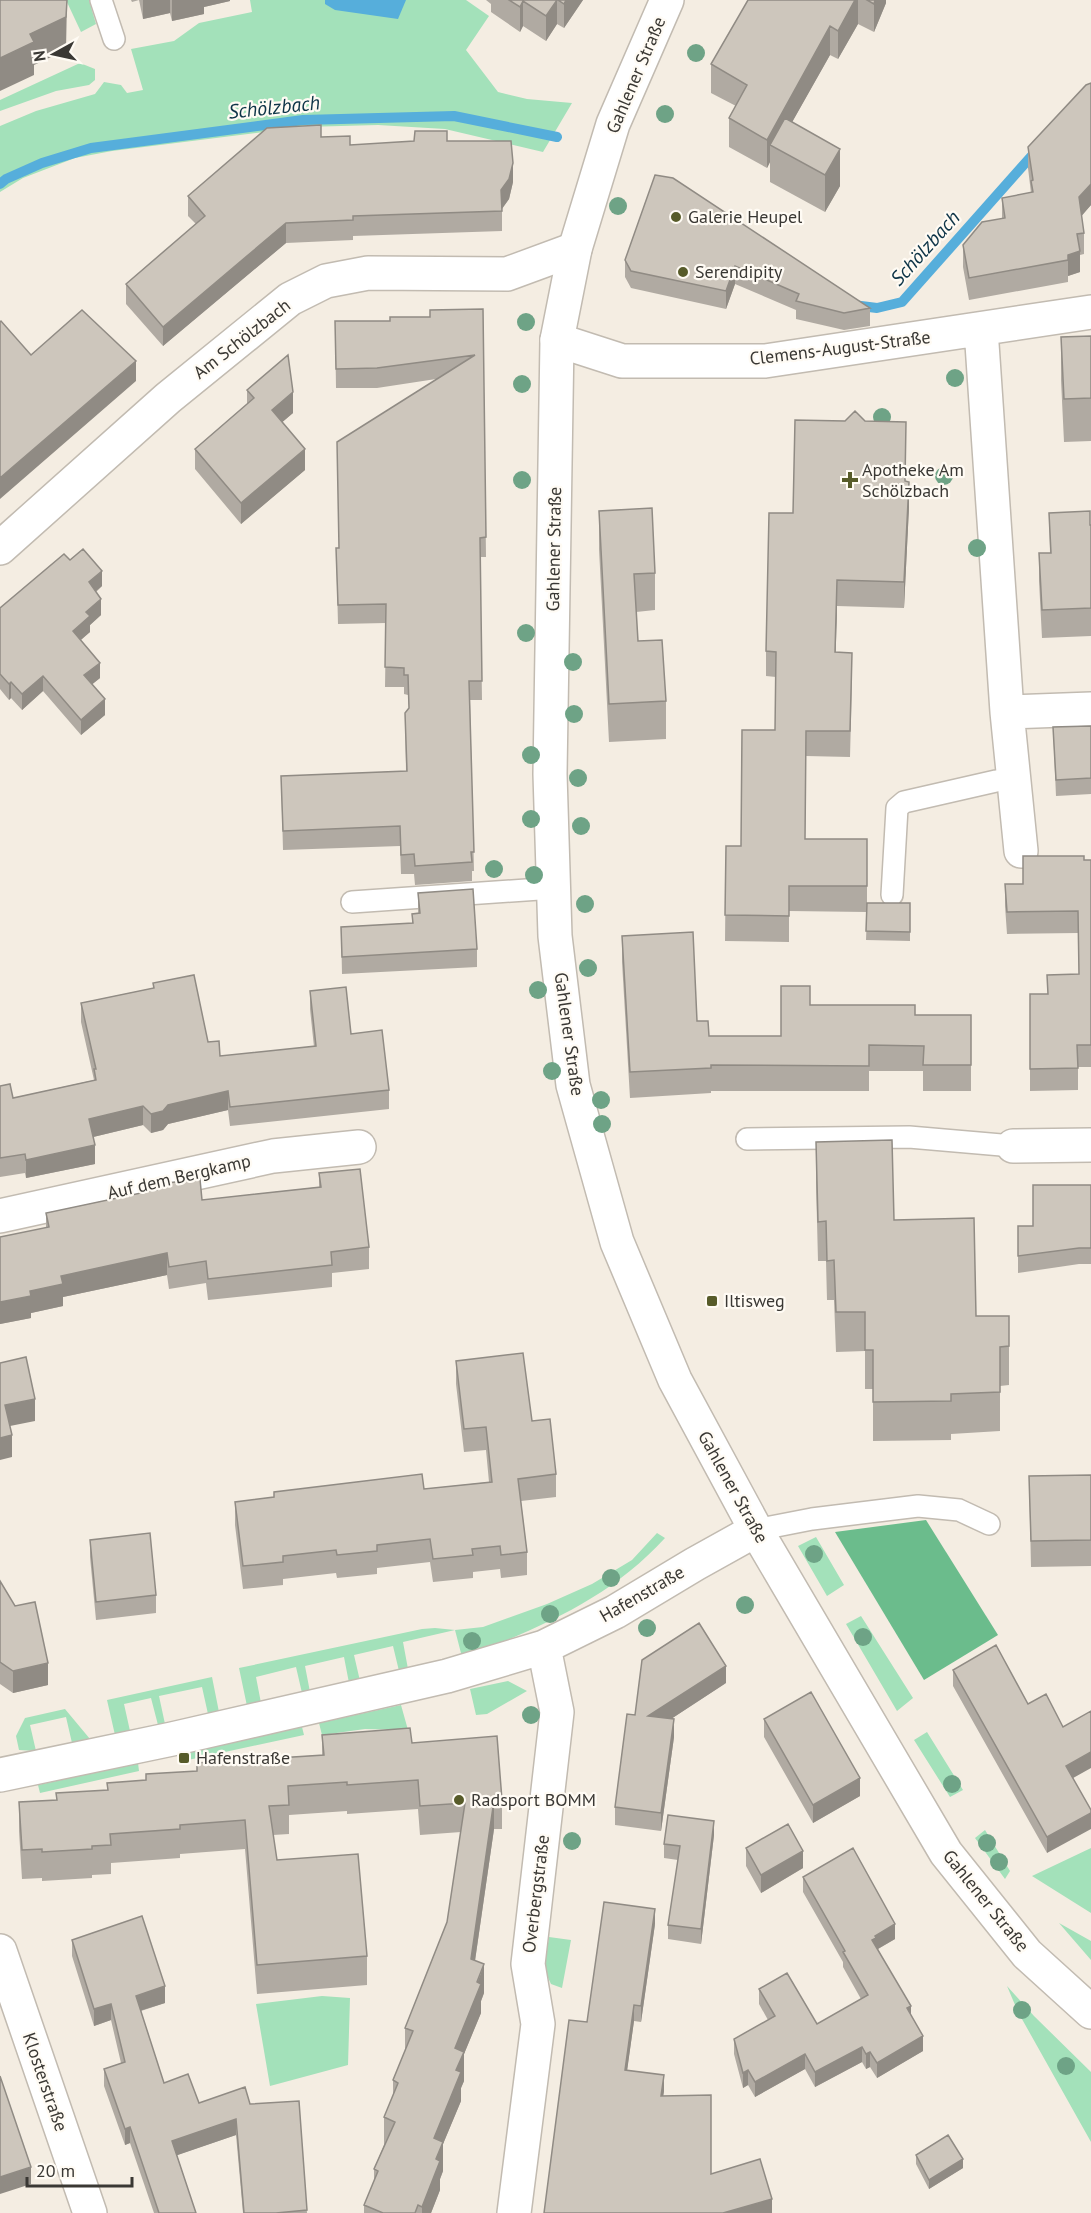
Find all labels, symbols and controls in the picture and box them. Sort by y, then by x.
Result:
street label: Gahlener Straße [601,13,670,137]
north arrow [24,24,84,84]
text: N [29,49,50,63]
water label: Schölzbach [227,89,321,125]
place label: Galerie Heupel [688,205,803,228]
water label: Schölzbach [885,205,965,291]
marker: Galerie Heupel [669,210,683,224]
place label: Serendipity [695,260,783,283]
marker: Serendipity [676,265,690,279]
street label: Am Schölzbach [188,294,295,384]
street label: Clemens-August-Straße [748,325,932,370]
place label: Apotheke Am Schölzbach [862,458,964,502]
marker: Apotheke Am Schölzbach [843,473,857,487]
street label: Gahlener Straße [541,486,566,611]
street label: Gahlener Straße [549,971,590,1097]
street label: Auf dem Bergkamp [105,1149,253,1204]
place label: Iltisweg [724,1289,785,1312]
marker: Iltisweg [705,1294,719,1308]
street label: Gahlener Straße [693,1427,774,1547]
street label: Hafenstraße [595,1560,688,1627]
place label: Hafenstraße [196,1746,290,1769]
marker: Hafenstraße [177,1751,191,1765]
place label: Radsport BOMM [471,1788,596,1811]
marker: Radsport BOMM [452,1793,466,1807]
street label: Overbergstraße [517,1834,554,1954]
street label: Gahlener Straße [938,1845,1035,1956]
street label: Klosterstraße [18,2029,73,2134]
scale bar [27,2150,132,2188]
text: 20 m [36,2159,75,2182]

